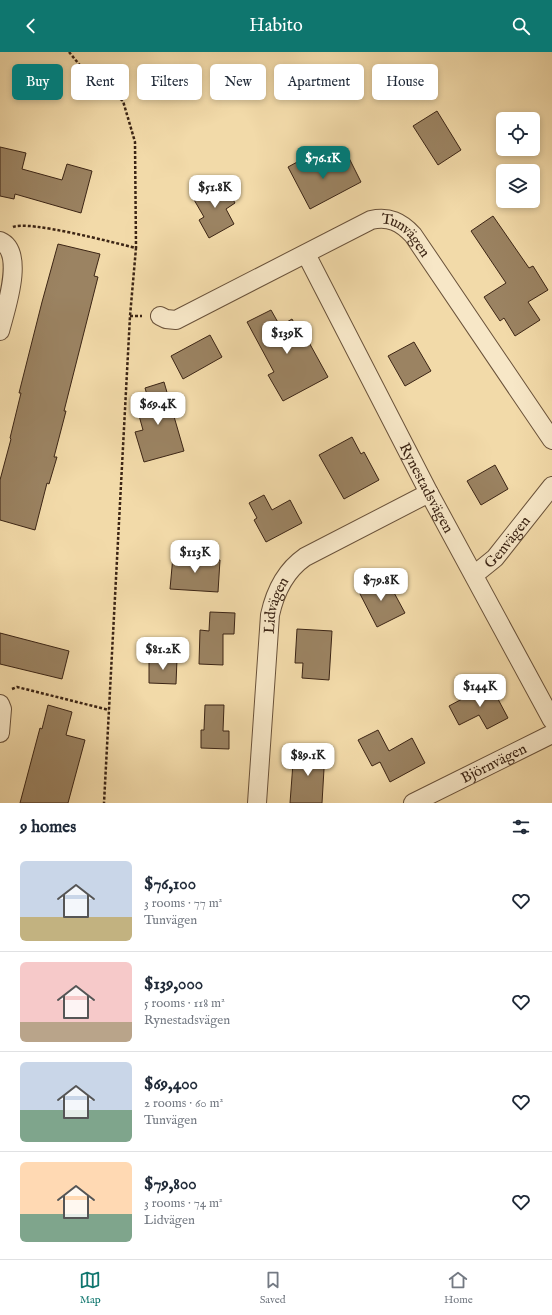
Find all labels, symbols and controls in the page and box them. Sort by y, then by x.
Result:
icon: back [20,15,42,37]
text: Habito [249,15,303,38]
icon: search [510,15,532,37]
chip: Buy [12,64,63,100]
chip: Rent [71,64,129,100]
chip: Filters [137,64,202,100]
chip: New [210,64,266,100]
chip: Apartment [274,64,364,100]
chip: House [372,64,438,100]
map controls [496,112,540,208]
button: locate [496,112,540,156]
pin: $76.1K [290,146,356,180]
text: $76.1K [305,150,341,167]
button: layers [496,164,540,208]
pin: $51.8K [182,175,248,209]
text: $51.8K [198,179,232,196]
street label: Tunvägen [380,209,435,261]
pin: $139K [259,321,315,355]
text: $139K [271,325,303,342]
pin: $69.4K [125,392,191,426]
text: $69.4K [139,396,177,413]
street label: Rynestadsvägen [395,439,458,536]
street label: Genvägen [480,512,534,573]
pin: $113K [167,540,223,574]
text: $113K [179,544,211,561]
pin: $79.8K [348,568,414,602]
text: $79.8K [363,572,399,589]
street label: Lidvägen [259,573,293,634]
pin: $81.2K [130,637,196,671]
text: $81.2K [145,641,181,658]
pin: $144K [452,674,508,708]
text: $144K [463,678,497,695]
street label: Björnvägen [458,739,530,787]
pin: $89.1K [275,743,341,777]
text: $89.1K [290,747,326,764]
icon: filters [510,816,532,838]
text: 9 homes [20,817,76,838]
text: $76,100 [144,874,196,895]
icon: home [52,877,100,925]
icon: heart [510,890,532,912]
text: 3 rooms · 77 m² [144,895,222,912]
text: Tunvägen [144,912,197,929]
text: $139,000 [144,974,203,995]
icon: home [52,978,100,1026]
icon: heart [510,991,532,1013]
text: 5 rooms · 118 m² [144,995,225,1012]
text: Rynestadsvägen [144,1012,230,1029]
text: $69,400 [144,1074,198,1095]
icon: home [52,1078,100,1126]
icon: heart [510,1091,532,1113]
text: 2 rooms · 60 m² [144,1095,223,1112]
text: Tunvägen [144,1112,197,1129]
text: $79,800 [144,1174,197,1195]
icon: home [52,1178,100,1226]
icon: heart [510,1191,532,1213]
text: 3 rooms · 74 m² [144,1195,223,1212]
text: Lidvägen [144,1212,195,1229]
tab: Map [79,1269,101,1307]
tab: Saved [260,1269,286,1307]
tab: Home [444,1269,473,1307]

